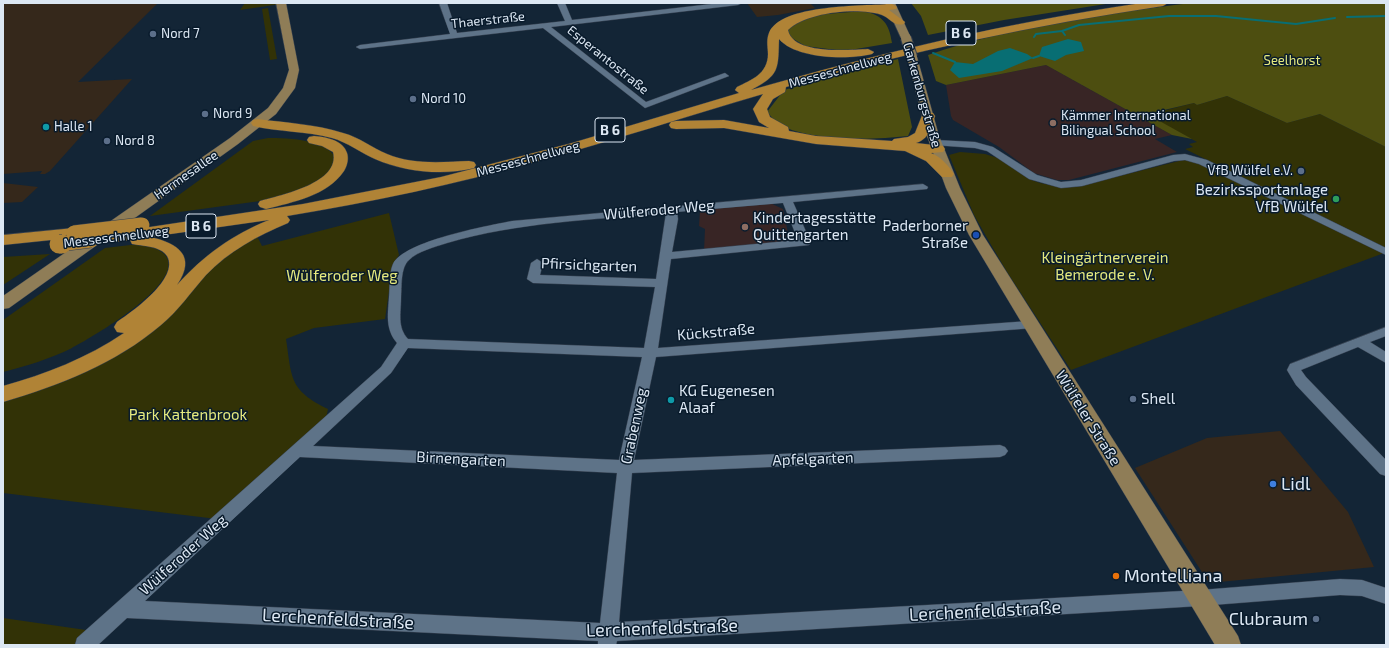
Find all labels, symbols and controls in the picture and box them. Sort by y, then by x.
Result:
street label: Thaerstraße [450,8,526,32]
road number: B 6 [946,21,976,45]
street label: Esperantostraße [564,22,652,98]
place label: Nord 7 [161,26,200,42]
marker: Nord 7 [148,29,158,39]
street label: Garkenburgstraße [900,41,944,149]
street label: Messeschnellweg [787,49,893,91]
park label: Seelhorst [1264,53,1320,69]
place label: Nord 10 [421,91,466,107]
marker: Nord 10 [408,94,418,104]
place label: Nord 9 [213,106,252,122]
place label: Kämmer International Bilingual School [1061,108,1191,139]
marker: Nord 9 [200,109,210,119]
road number: B 6 [595,118,625,142]
marker: Kämmer International Bilingual School [1048,118,1058,128]
place label: Halle 1 [54,119,93,135]
marker: Halle 1 [41,122,51,132]
place label: Nord 8 [115,133,155,149]
marker: Nord 8 [102,136,112,146]
street label: Messeschnellweg [475,138,581,180]
street label: Hermesallee [151,147,221,203]
place label: VfB Wülfel e.V. [1208,163,1293,179]
marker: VfB Wülfel e.V. [1296,166,1306,176]
place label: Bezirkssportanlage VfB Wülfel [1195,181,1328,216]
marker: Bezirkssportanlage VfB Wülfel [1331,194,1341,204]
street label: Wülferoder Weg [603,196,715,224]
place label: Kindertagesstätte Quittengarten [753,209,876,244]
road number: B 6 [186,214,216,238]
place label: Paderborner Straße [882,217,968,252]
marker: Kindertagesstätte Quittengarten [740,222,750,232]
street label: Messeschnellweg [62,223,170,251]
marker: Paderborner Straße [971,230,981,240]
park label: Kleingärtnerverein Bemerode e. V. [1041,249,1169,284]
street label: Pfirsichgarten [541,254,637,276]
park label: Wülferoder Weg [286,267,398,285]
street label: Kückstraße [676,320,756,344]
street label: Wülfeler Straße [1051,367,1125,469]
place label: KG Eugenesen Alaaf [679,382,775,417]
street label: Grabenweg [617,386,651,466]
place label: Shell [1141,390,1175,408]
marker: Shell [1128,394,1138,404]
marker: KG Eugenesen Alaaf [666,395,676,405]
park label: Park Kattenbrook [129,406,247,424]
street label: Birnengarten [416,448,506,470]
street label: Apfelgarten [772,449,854,469]
place label: Lidl [1281,473,1310,495]
marker: Lidl [1268,479,1278,489]
street label: Wülferoder Weg [136,511,230,599]
place label: Montelliana [1124,565,1222,587]
marker: Montelliana [1111,571,1121,581]
street label: Lerchenfeldstraße [908,596,1062,626]
street label: Lerchenfeldstraße [261,604,415,634]
place label: Clubraum [1229,608,1308,630]
marker: Clubraum [1311,614,1321,624]
street label: Lerchenfeldstraße [586,615,738,641]

